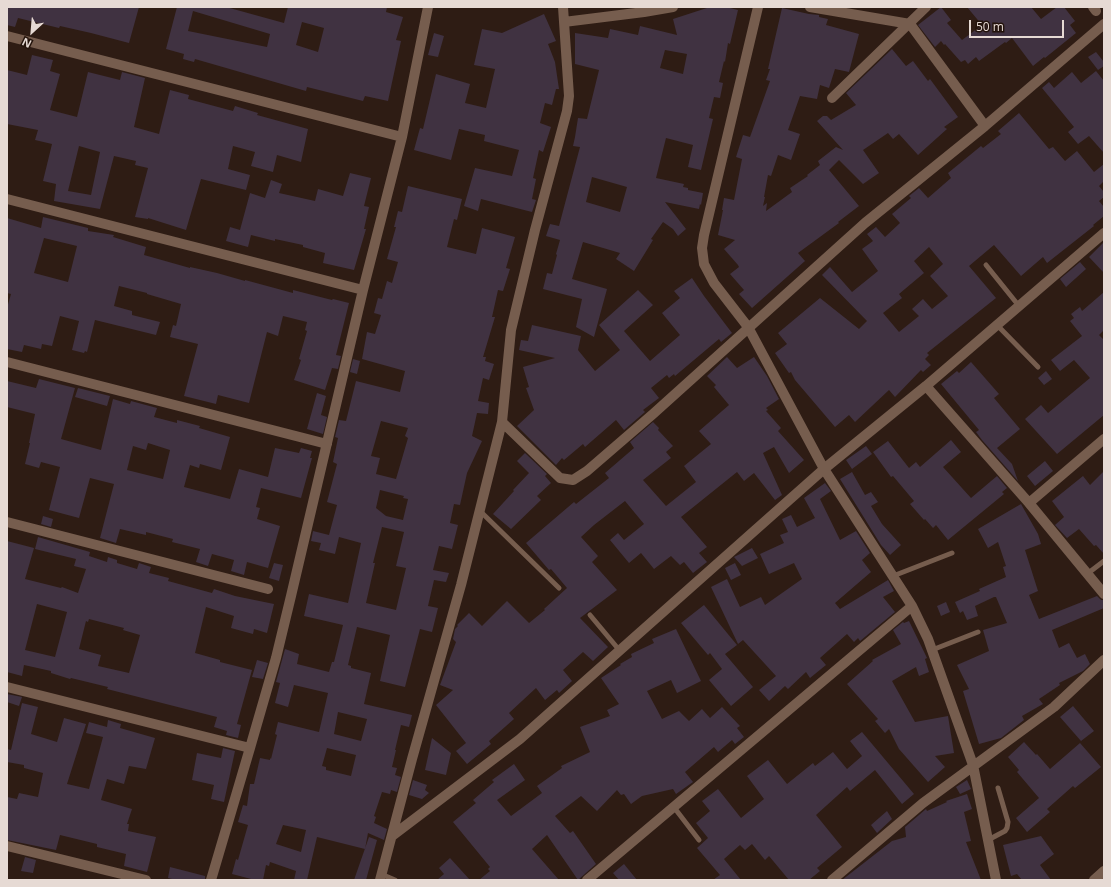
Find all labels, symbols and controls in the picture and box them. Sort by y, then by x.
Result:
north arrow [12,12,52,52]
scale bar [971,12,1066,38]
text: 50 m [976,18,1004,35]
text: N [19,35,34,52]

